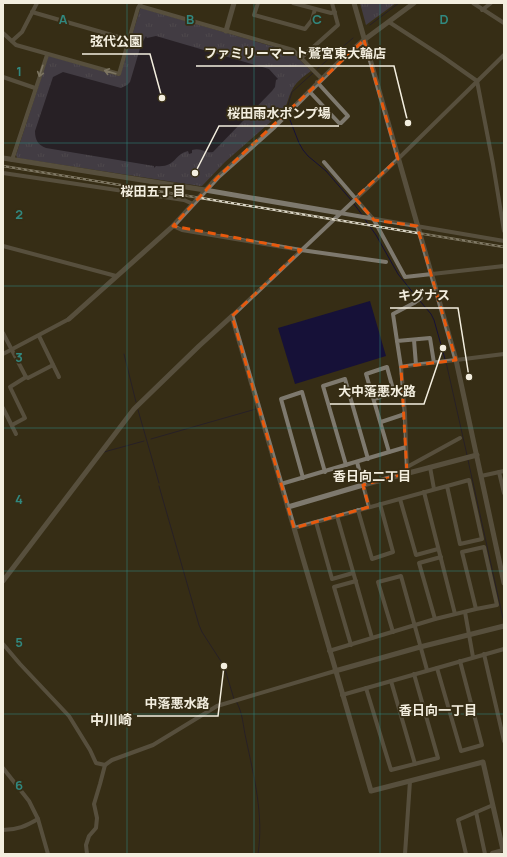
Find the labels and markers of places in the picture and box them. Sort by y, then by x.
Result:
callout: 弦代公園 [82,29,150,54]
callout: ファミリーマート鷲宮東大輪店 [196,41,394,66]
callout: 桜田雨水ポンプ場 [219,101,339,126]
callout: キグナス [390,283,458,308]
callout: 大中落悪水路 [330,379,424,404]
callout: 中落悪水路 [137,691,218,716]

